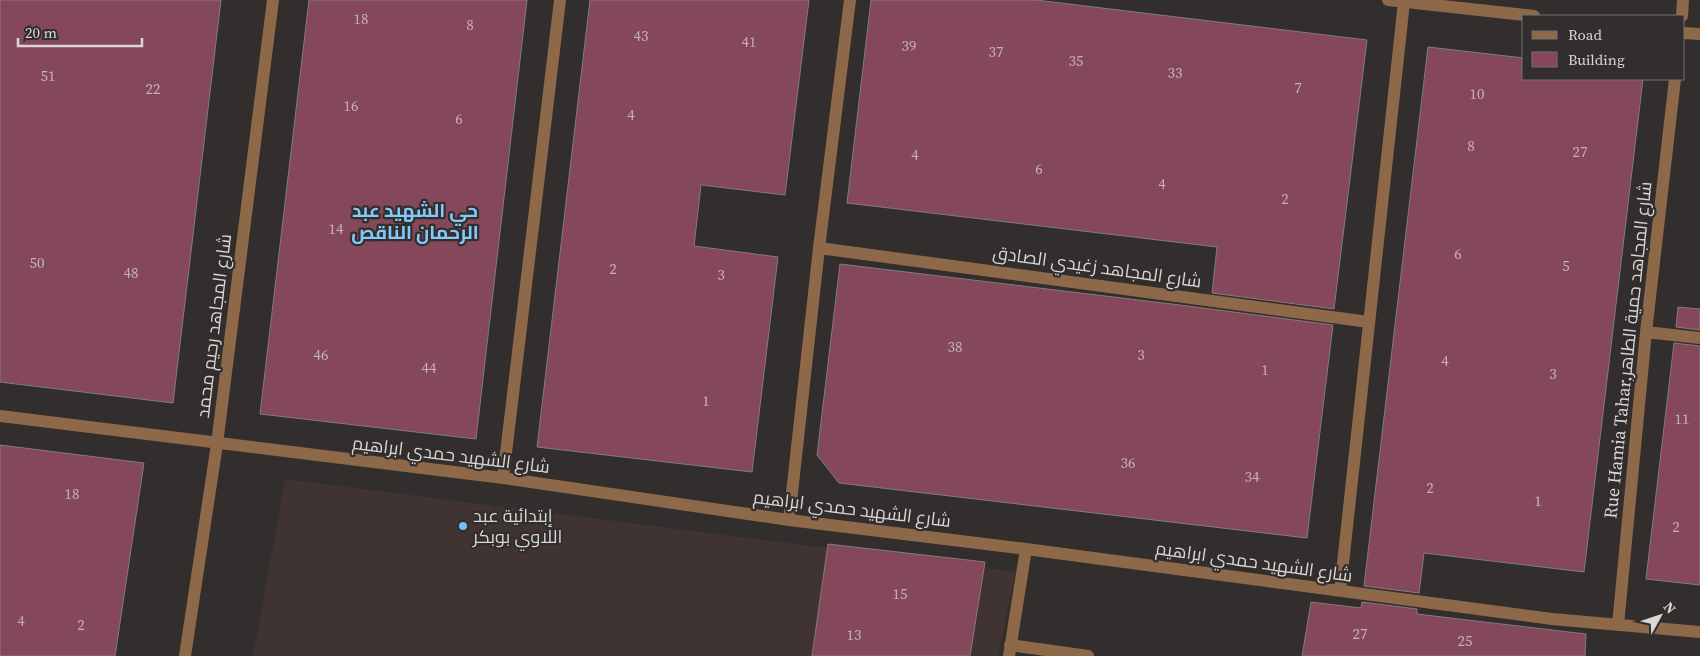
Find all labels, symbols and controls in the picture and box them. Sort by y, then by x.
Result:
house number: 18 [353,8,369,29]
house number: 8 [466,14,474,35]
scale bar [18,15,141,47]
legend [1522,15,1685,80]
text: 20 m [25,22,57,43]
text: Road [1568,24,1602,45]
house number: 43 [633,25,649,46]
house number: 41 [741,31,757,52]
house number: 39 [901,35,917,56]
house number: 37 [988,41,1004,62]
text: Building [1568,49,1625,70]
house number: 35 [1068,50,1084,71]
house number: 33 [1167,62,1183,83]
house number: 51 [40,65,56,86]
house number: 7 [1294,77,1302,98]
house number: 22 [145,78,161,99]
house number: 10 [1469,83,1485,104]
house number: 16 [343,95,359,116]
house number: 4 [627,104,635,125]
house number: 6 [455,108,463,129]
house number: 8 [1467,135,1475,156]
house number: 27 [1572,141,1588,162]
house number: 4 [911,144,919,165]
house number: 6 [1035,158,1043,179]
house number: 4 [1158,173,1166,194]
street label: Rue Hamia Tahar,شارع المجاهد حمية الطاهر [1597,180,1658,520]
house number: 2 [1281,188,1289,209]
district label: حي الشهيد عبد الرحمان الناقص [351,197,479,245]
house number: 14 [328,218,344,239]
street label: شارع المجاهد رحيم محمد [190,232,237,420]
street label: شارع المجاهد زغيدي الصادق [991,239,1203,296]
house number: 6 [1454,243,1462,264]
house number: 50 [29,252,45,273]
house number: 5 [1562,255,1570,276]
house number: 2 [609,258,617,279]
house number: 48 [123,262,139,283]
house number: 3 [717,264,725,285]
house number: 38 [947,336,963,357]
house number: 46 [313,344,329,365]
house number: 3 [1137,344,1145,365]
house number: 4 [1441,350,1449,371]
house number: 44 [421,357,437,378]
house number: 1 [1261,359,1269,380]
house number: 3 [1549,363,1557,384]
house number: 1 [702,390,710,411]
house number: 11 [1674,408,1690,429]
street label: شارع الشهيد حمدي ابراهيم [351,430,551,481]
house number: 36 [1120,452,1136,473]
house number: 34 [1244,466,1260,487]
house number: 2 [1426,477,1434,498]
house number: 18 [64,483,80,504]
street label: شارع الشهيد حمدي ابراهيم [752,484,952,535]
house number: 1 [1534,490,1542,511]
place label: إبتدائية عبد اللاوي بوبكر [472,503,562,551]
house number: 2 [1672,516,1680,537]
marker: إبتدائية عبد اللاوي بوبكر [457,520,469,532]
street label: شارع الشهيد حمدي ابراهيم [1154,535,1354,590]
house number: 15 [892,583,908,604]
north arrow [1635,591,1685,641]
text: N [1659,597,1681,618]
house number: 4 [17,610,25,631]
house number: 2 [77,614,85,635]
house number: 27 [1352,623,1368,644]
house number: 13 [846,624,862,645]
house number: 25 [1457,630,1473,651]

